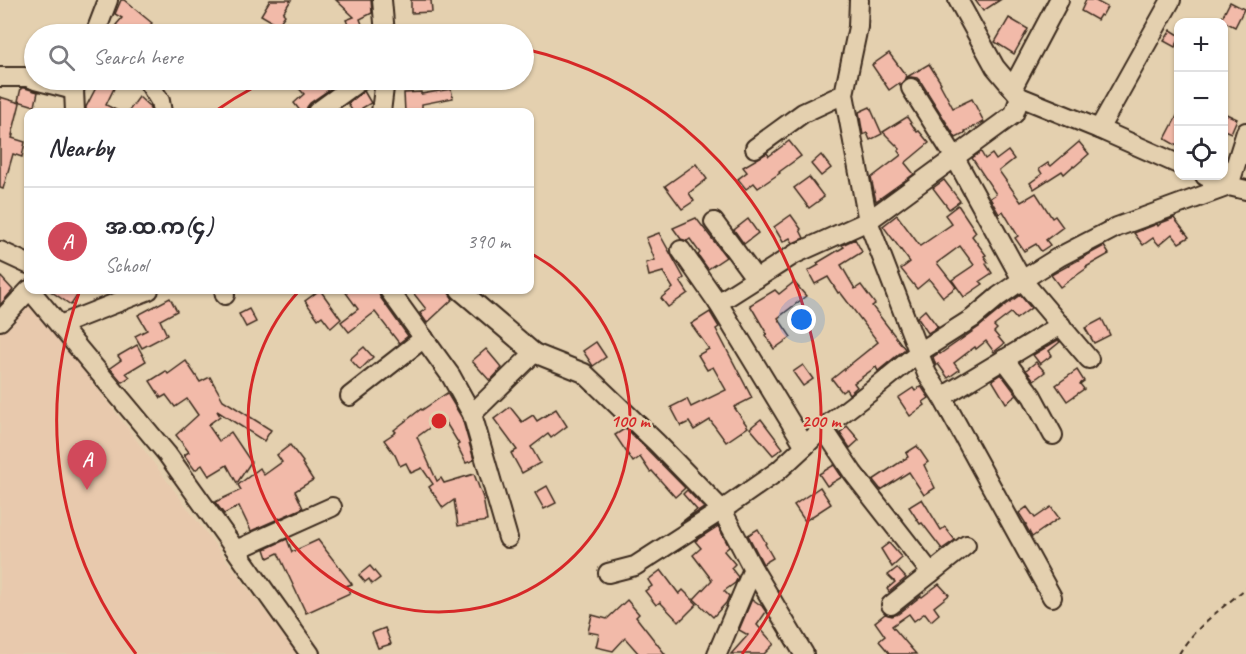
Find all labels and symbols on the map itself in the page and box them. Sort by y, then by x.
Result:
your location [787,305,816,334]
text: 100 m [611,410,651,432]
text: 200 m [802,410,842,432]
centre of rings [429,411,449,431]
pin: A [68,440,106,490]

